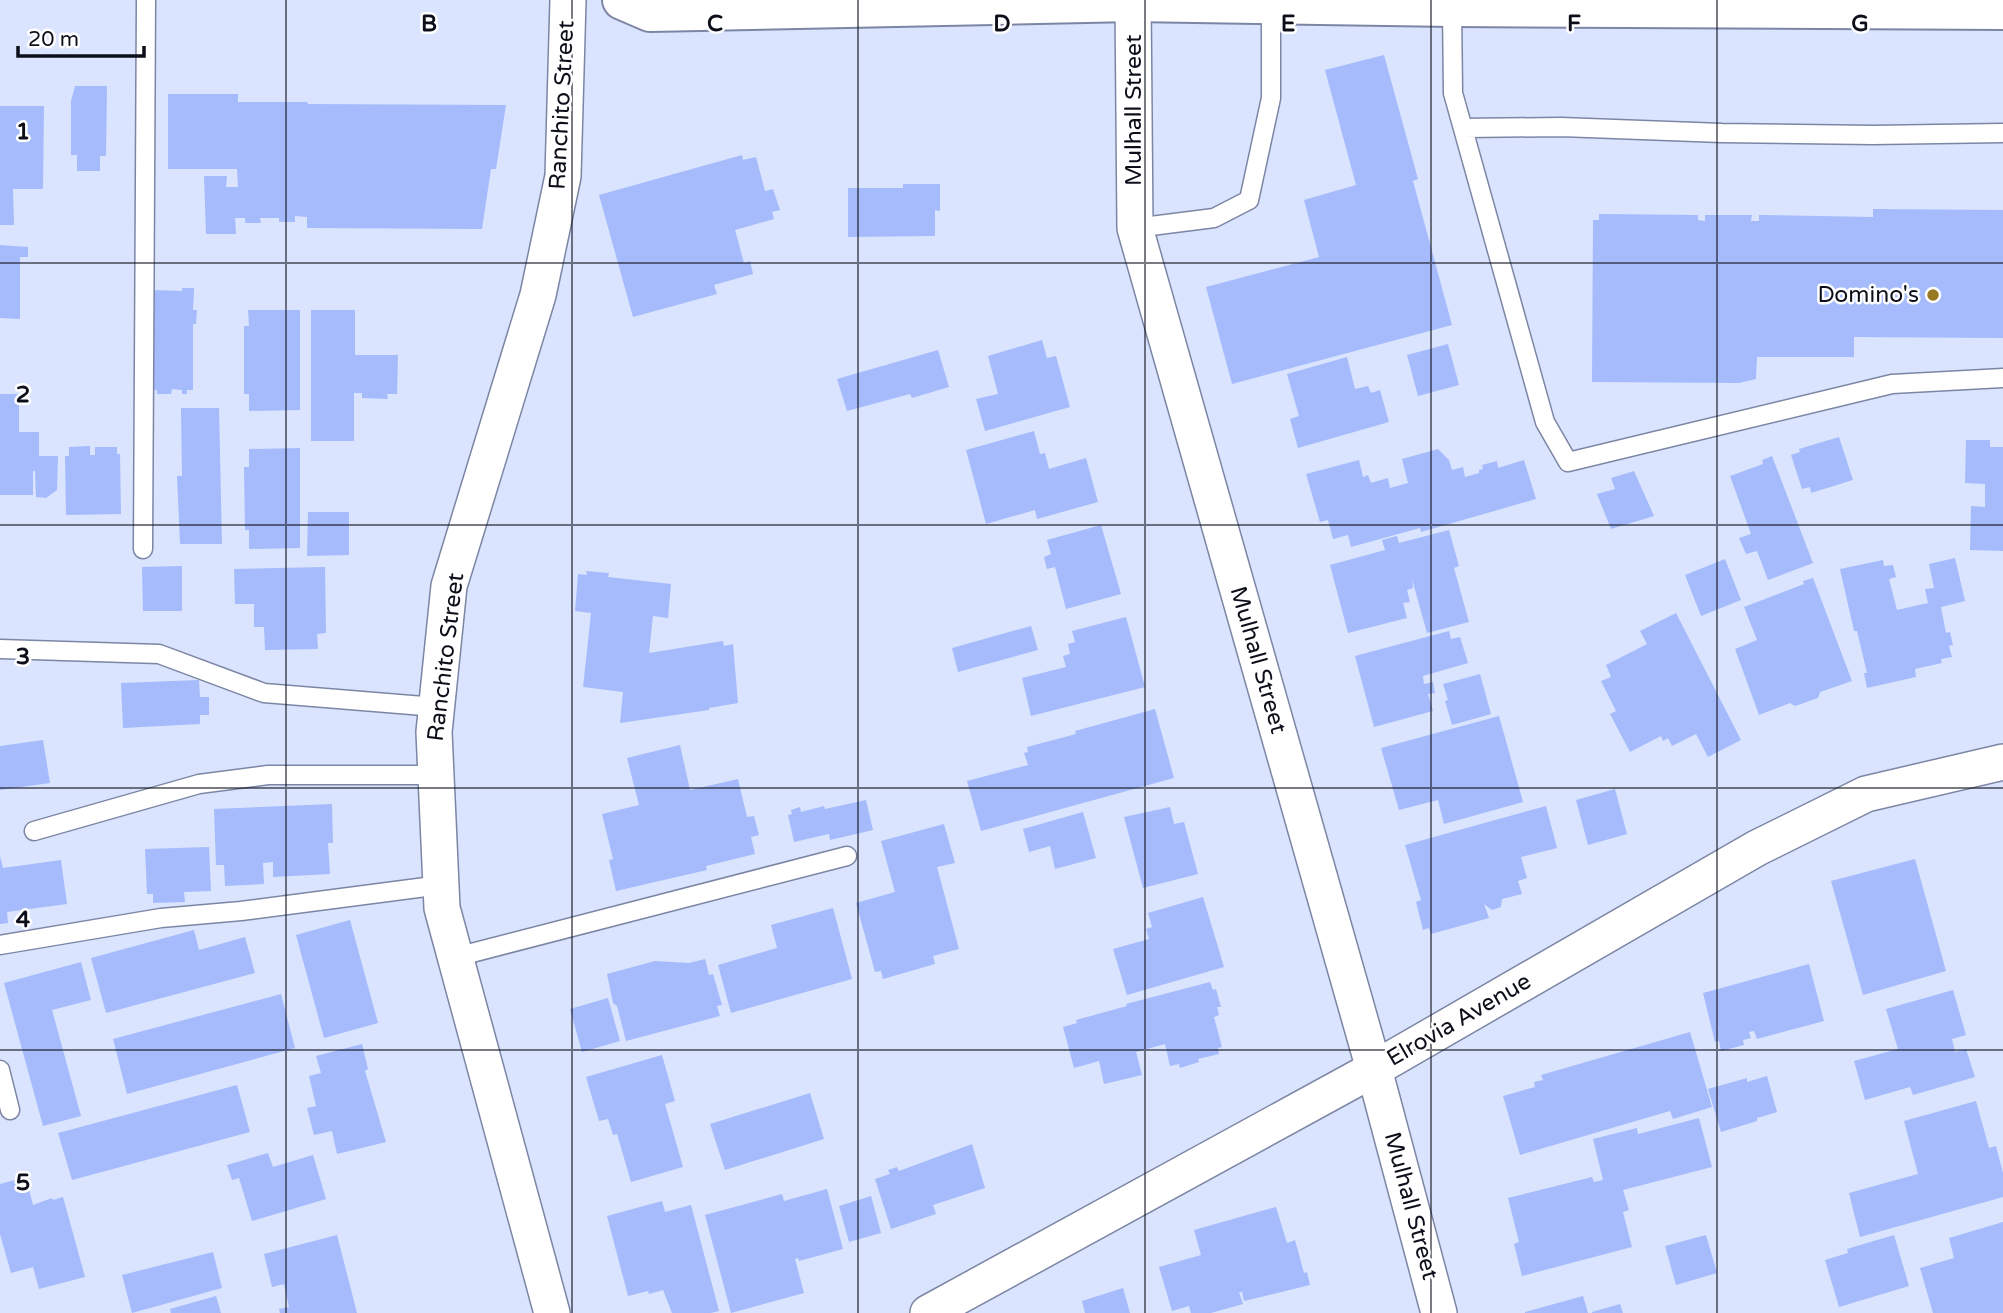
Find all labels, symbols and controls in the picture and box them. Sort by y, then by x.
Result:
text: B [421,10,437,38]
text: C [707,10,723,38]
text: D [993,10,1011,38]
text: E [1281,10,1295,38]
text: F [1567,10,1581,38]
text: G [1851,10,1869,38]
scale bar [18,14,144,58]
street label: Ranchito Street [544,19,580,190]
text: 20 m [28,27,79,52]
street label: Mulhall Street [1120,34,1148,186]
text: 1 [16,118,30,146]
place label: Domino's [1818,281,1919,309]
marker: Domino's [1925,287,1941,303]
text: 2 [16,381,30,409]
street label: Ranchito Street [422,571,470,743]
street label: Mulhall Street [1224,583,1292,737]
text: 3 [16,643,30,671]
text: 4 [16,906,31,934]
street label: Elrovia Avenue [1382,967,1536,1073]
street label: Mulhall Street [1378,1129,1444,1283]
text: 5 [16,1169,30,1197]

